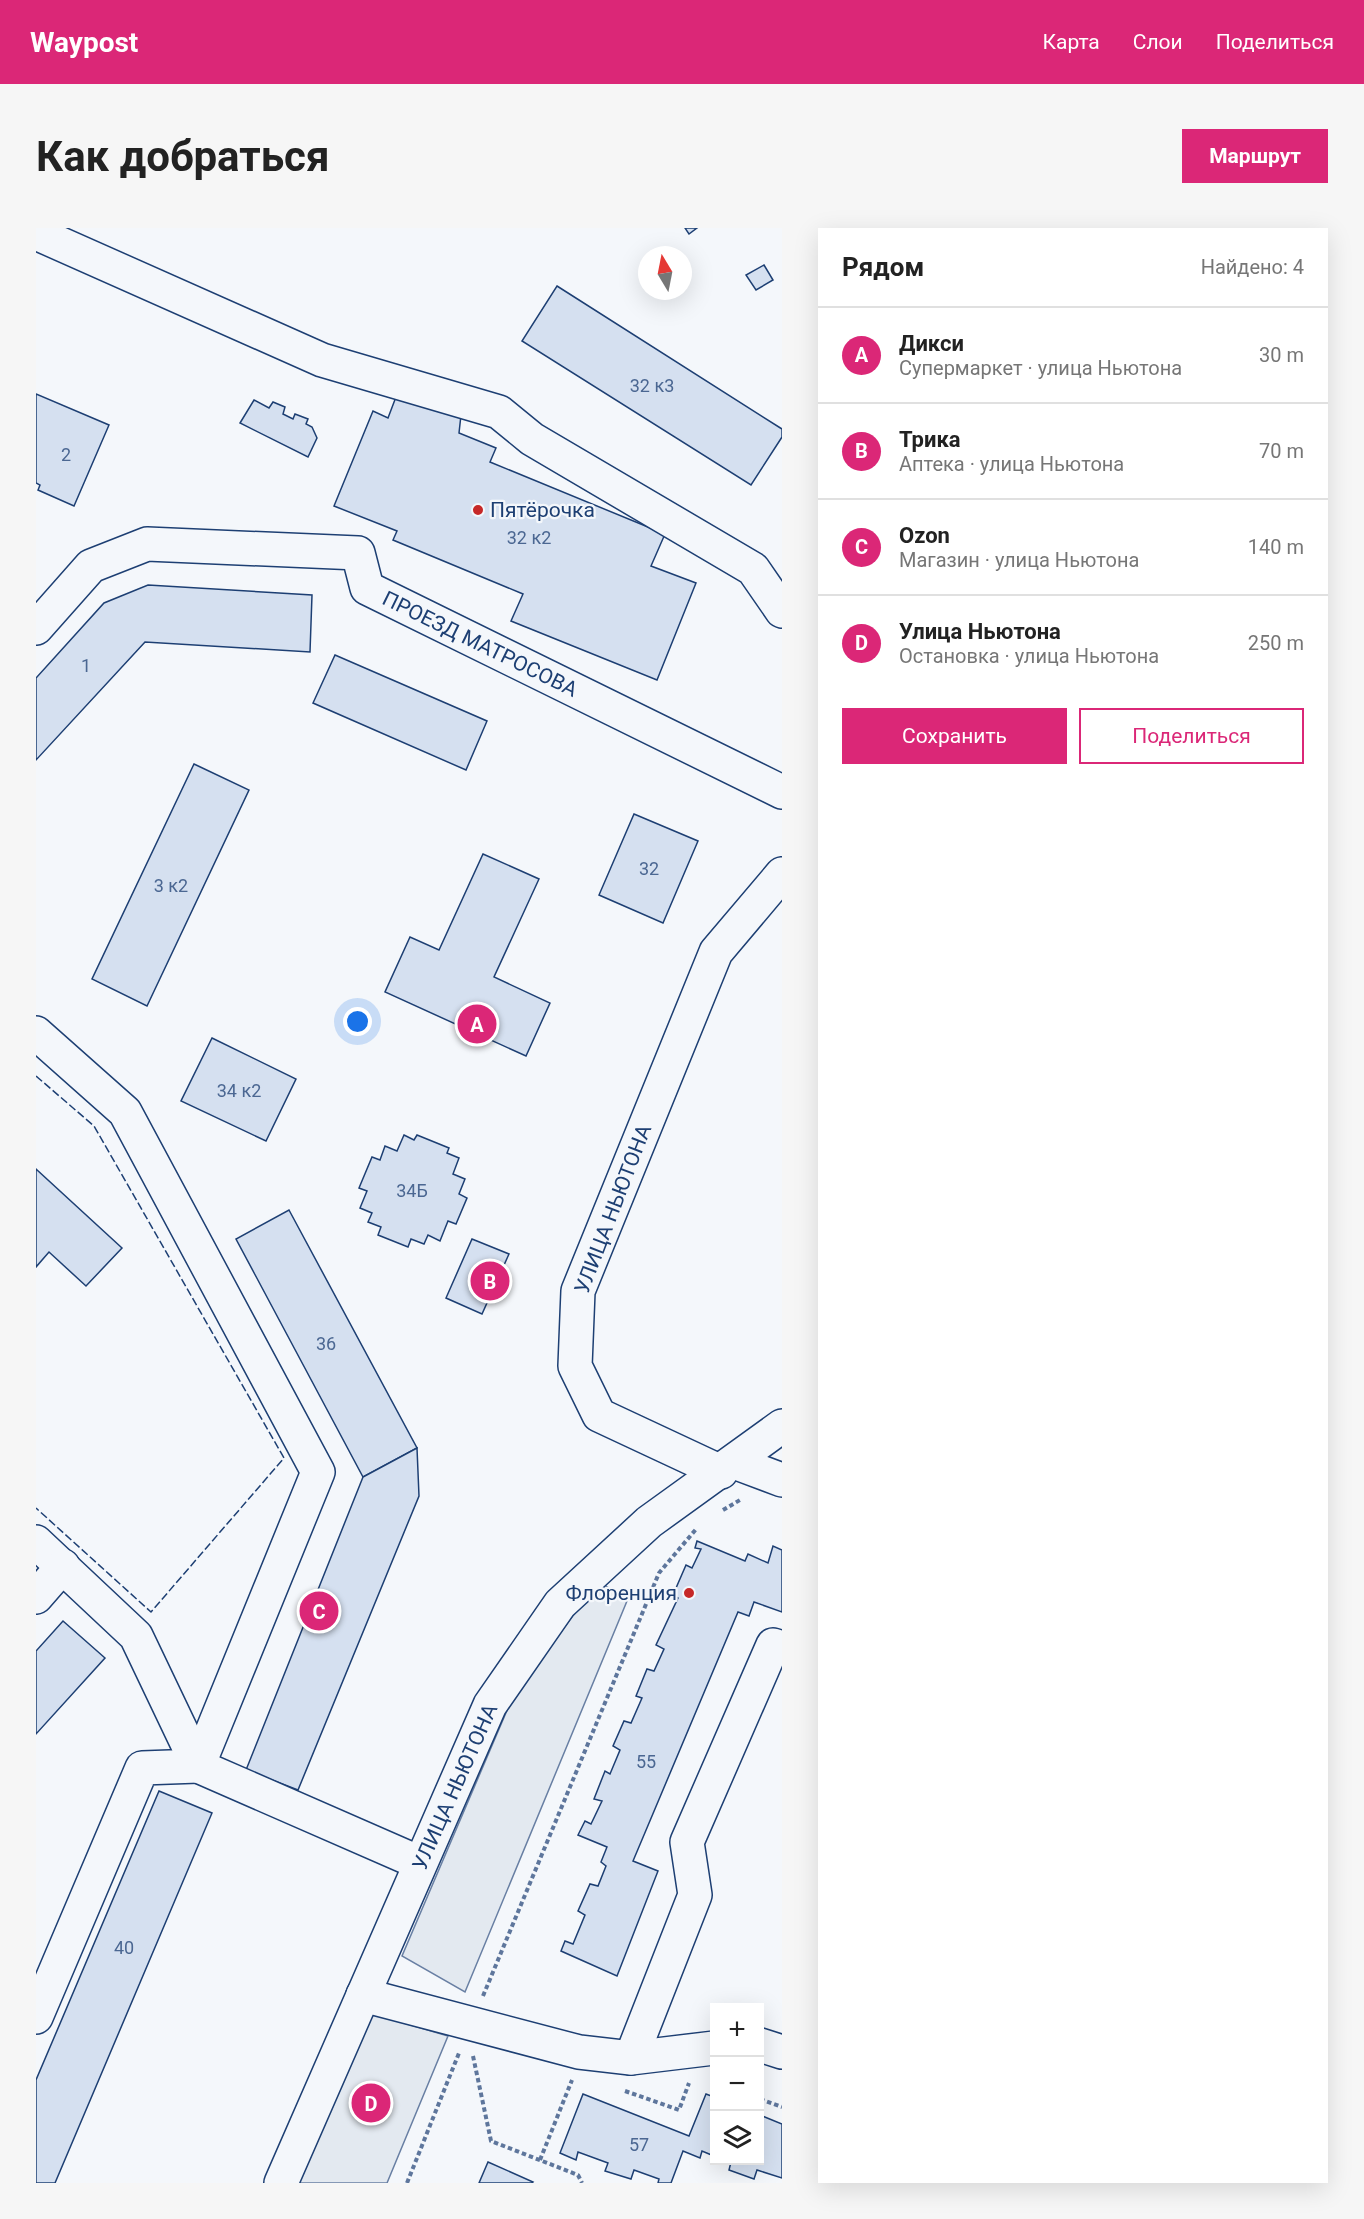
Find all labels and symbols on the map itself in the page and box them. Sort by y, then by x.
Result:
north arrow [638,246,692,300]
house number: 32 к3 [630,375,674,396]
house number: 2 [61,444,71,465]
place label: Пятёрочка [490,498,595,522]
marker: Пятёрочка [471,503,485,517]
house number: 32 к2 [507,527,551,548]
street label: ПРОЕЗД МАТРОСОВА [379,586,582,702]
house number: 1 [81,655,91,676]
house number: 32 [639,858,659,879]
house number: 3 к2 [154,875,188,896]
pin: A [458,1002,496,1046]
your location [343,1007,372,1036]
house number: 34 к2 [217,1080,261,1101]
street label: УЛИЦА НЬЮТОНА [570,1121,656,1297]
house number: 34Б [396,1180,428,1201]
pin: B [470,1258,510,1304]
house number: 36 [316,1333,336,1354]
place label: Флоренция [566,1581,677,1605]
marker: Флоренция [682,1586,696,1600]
pin: C [300,1588,338,1634]
street label: УЛИЦА НЬЮТОНА [408,1700,503,1874]
house number: 55 [636,1751,656,1772]
house number: 40 [114,1937,134,1958]
pin: D [352,2080,390,2126]
house number: 57 [629,2134,649,2155]

